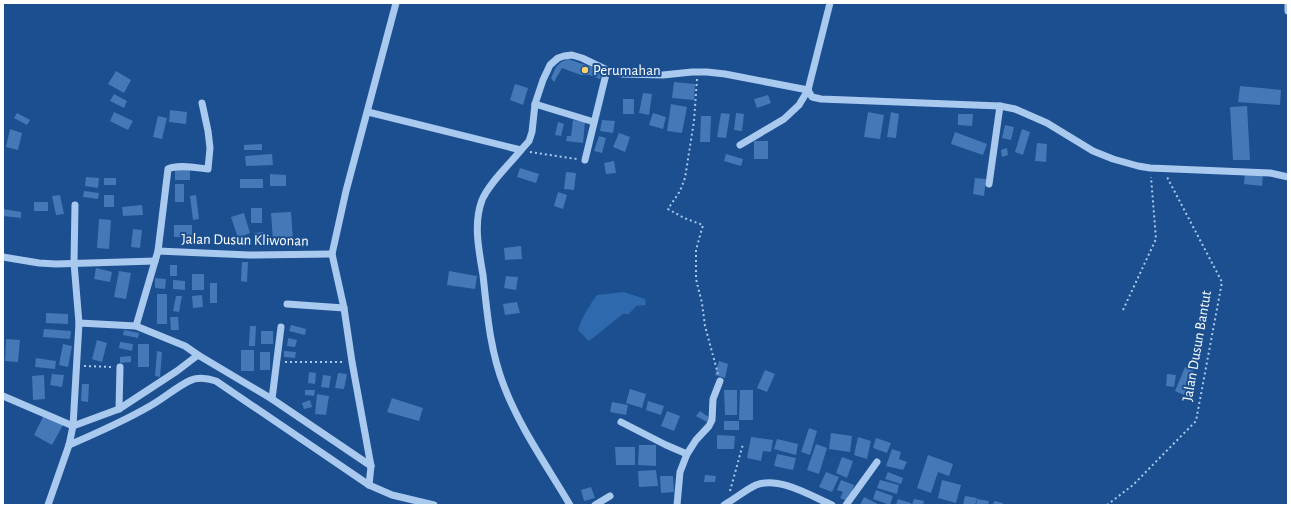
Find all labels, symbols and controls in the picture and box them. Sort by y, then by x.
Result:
place label: Perumahan [593,63,661,78]
marker: Perumahan [580,65,590,75]
street label: Jalan Dusun Kliwonan [181,231,309,249]
street label: Jalan Dusun Bantut [1180,289,1214,403]

